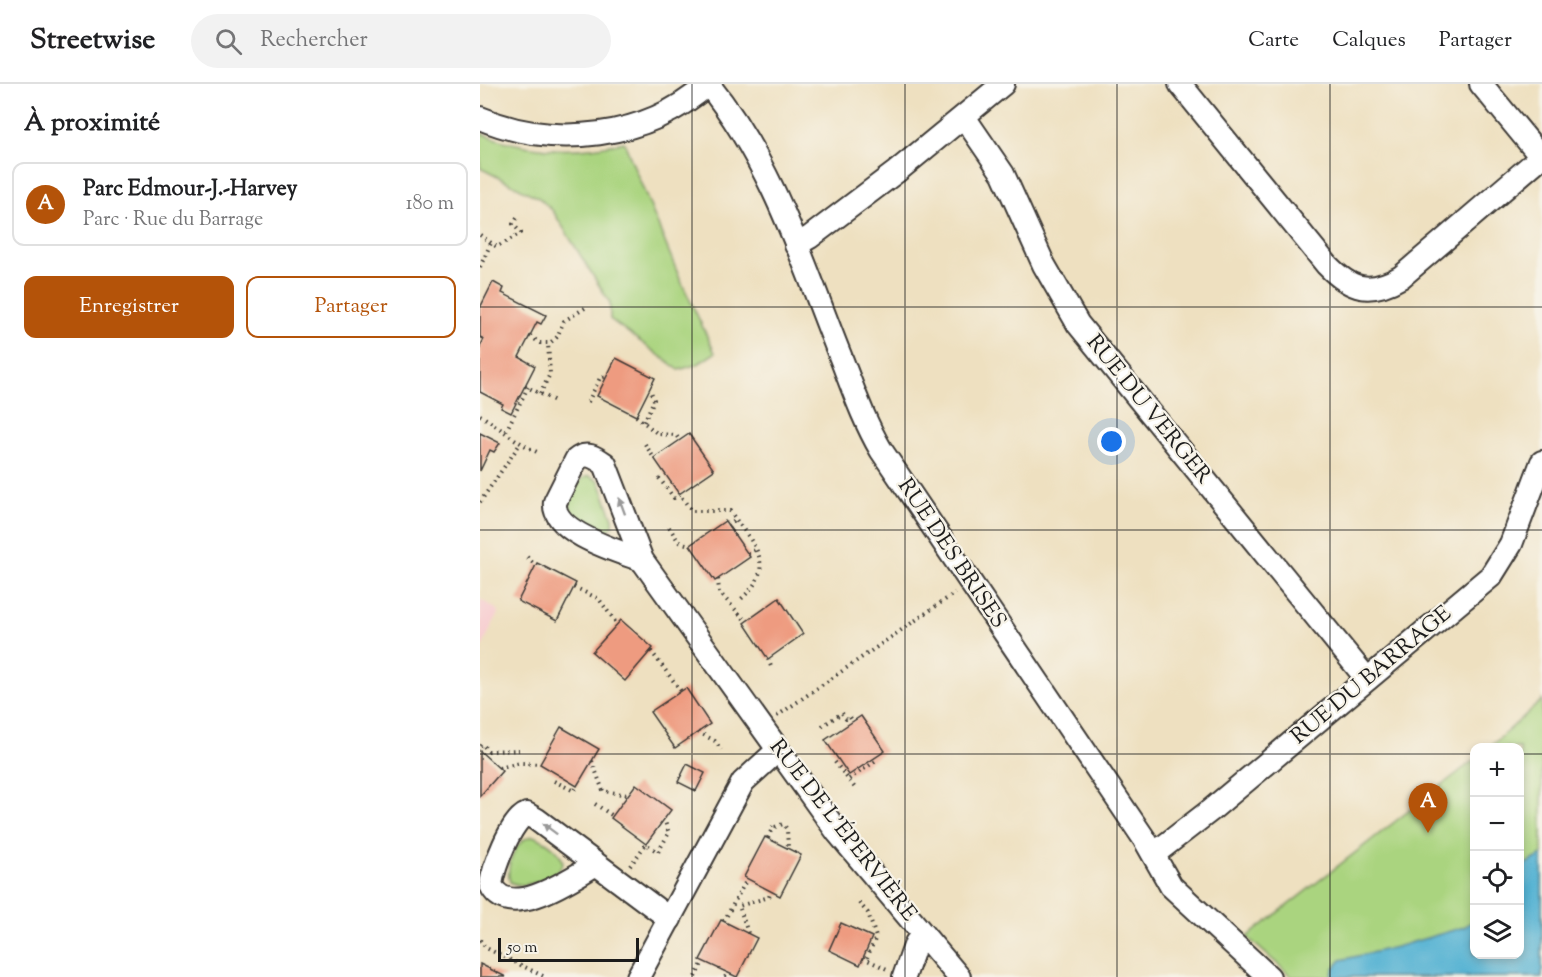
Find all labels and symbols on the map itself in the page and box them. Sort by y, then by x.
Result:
street label: RUE DU VERGER [1078,329,1218,492]
your location [1097,427,1126,456]
street label: RUE DES BRISES [889,472,1013,636]
one-way arrow [616,497,626,515]
street label: RUE DU BARRAGE [1285,599,1459,753]
street label: RUE DE L'ÉPERVIÈRE [761,732,924,929]
pin: A [1408,784,1448,833]
one-way arrow [542,823,558,835]
scale bar [498,935,639,962]

